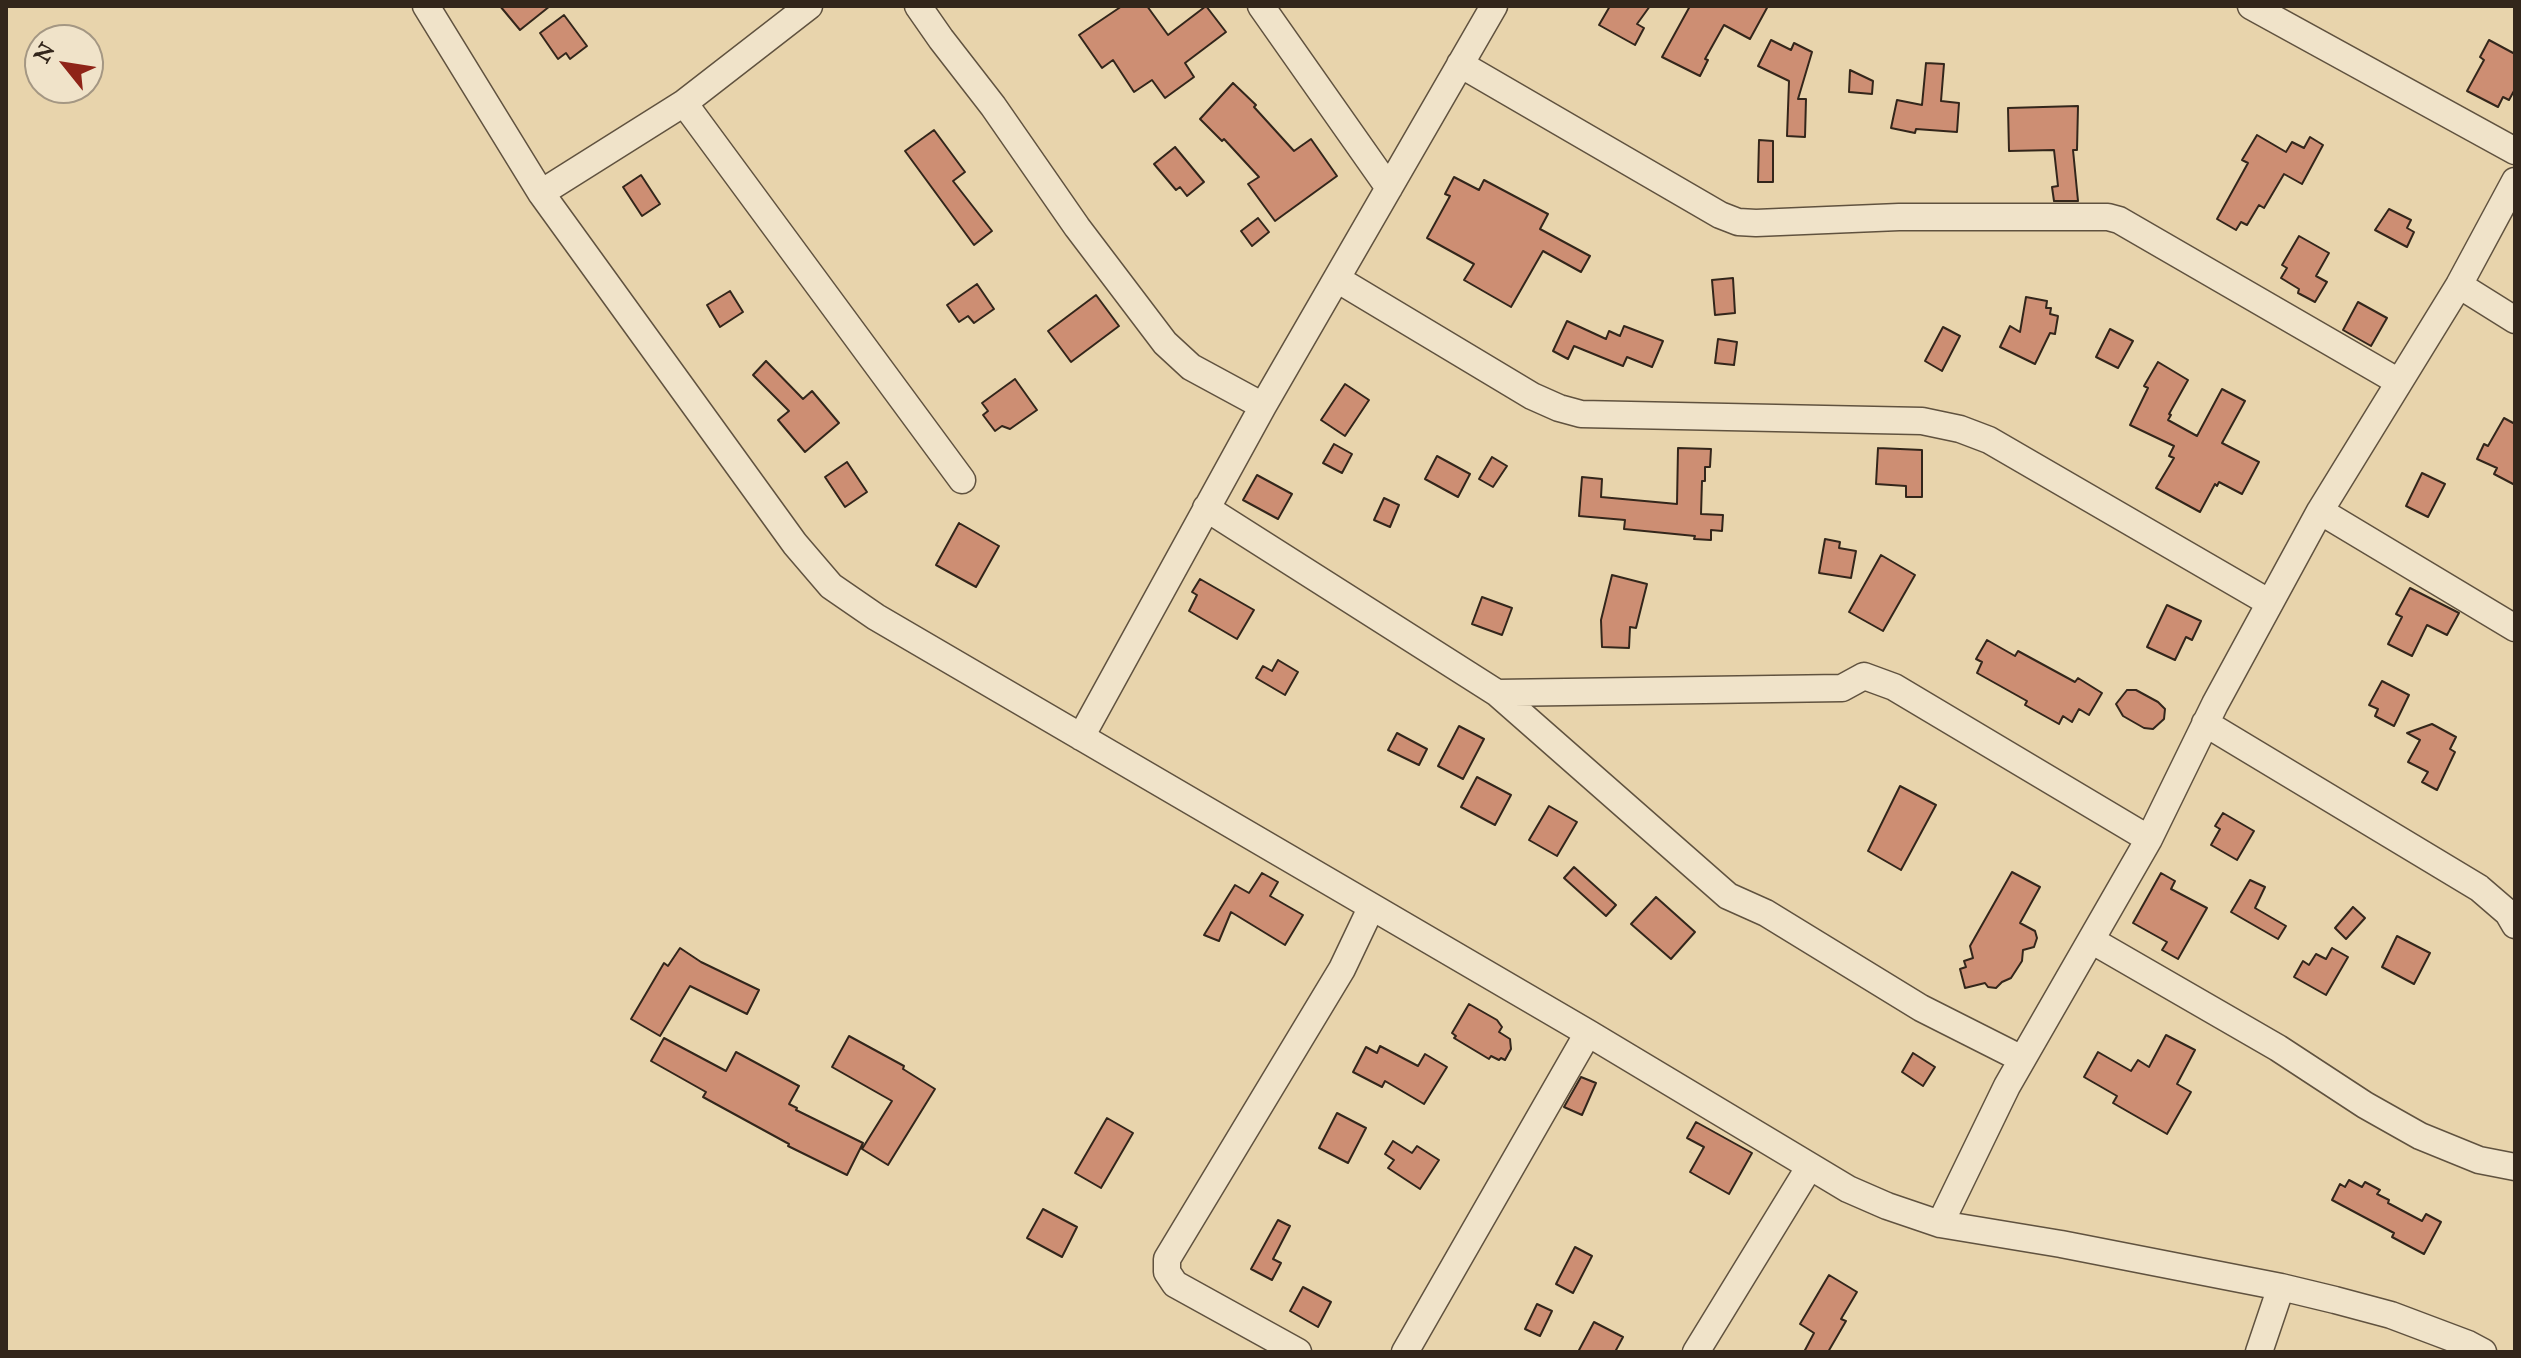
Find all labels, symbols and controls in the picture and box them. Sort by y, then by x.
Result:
north arrow [24,24,104,104]
text: N [28,38,61,68]

